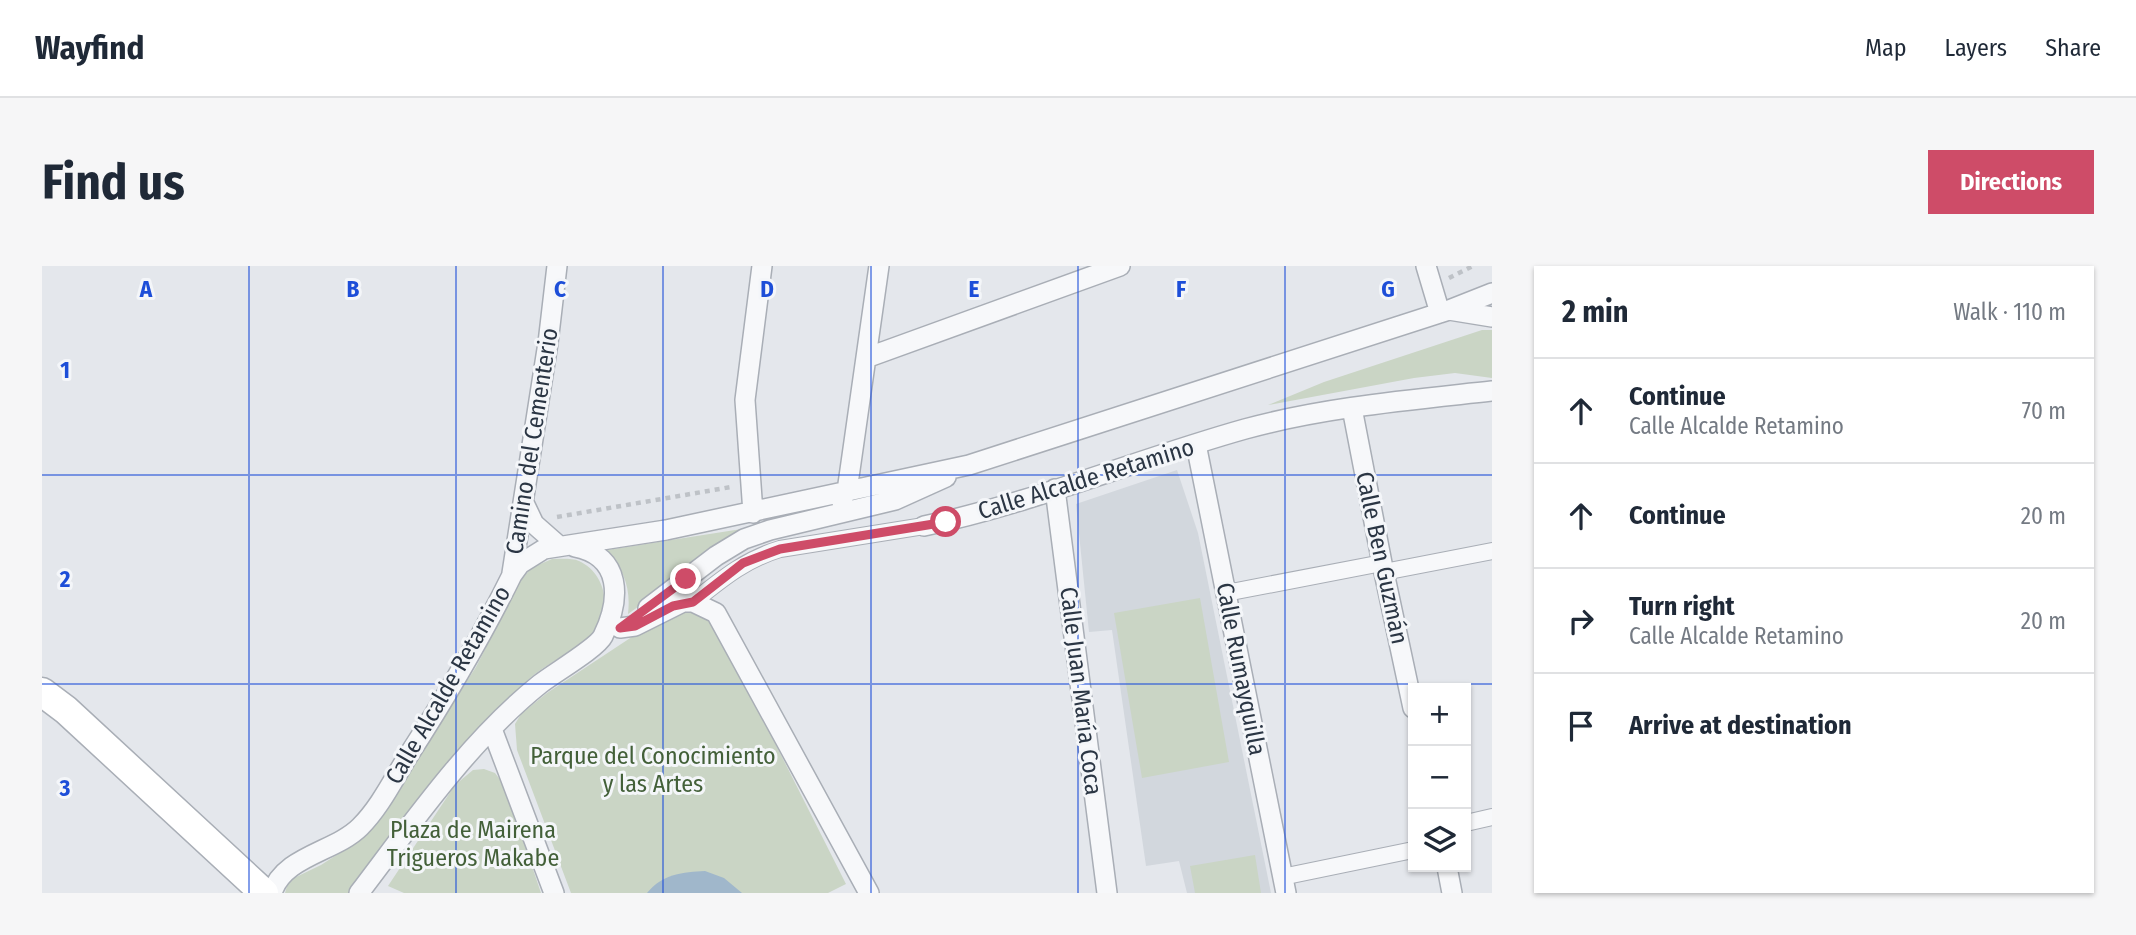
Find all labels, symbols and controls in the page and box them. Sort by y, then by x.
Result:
text: Wayfind [35,28,144,68]
text: Map [1865,34,1907,62]
text: Layers [1945,34,2007,62]
text: Share [2045,34,2101,62]
button: Directions [1928,150,2094,214]
text: Find us [42,153,185,212]
text: A [139,275,153,303]
text: B [347,275,360,303]
text: C [554,275,566,303]
text: D [760,275,774,303]
text: E [969,275,980,303]
text: F [1176,275,1186,303]
text: G [1381,275,1395,303]
text: 2 min [1562,294,1629,330]
text: Walk · 110 m [1953,298,2066,326]
street label: Camino del Cementerio [500,326,564,556]
text: 1 [60,356,70,384]
text: Continue [1629,381,1726,412]
icon: ahead [1562,392,1600,430]
text: 70 m [2022,397,2066,425]
text: Calle Alcalde Retamino [1629,412,1844,440]
street label: Calle Alcalde Retamino [975,433,1197,525]
street label: Calle Ben Guzmán [1350,469,1414,647]
icon: ahead [1562,497,1600,535]
text: Continue [1629,500,1726,531]
text: 20 m [2021,502,2066,530]
route start [930,506,961,537]
route end [670,563,701,594]
text: 2 [59,565,71,593]
street label: Calle Rumayquilla [1211,580,1271,758]
street label: Calle Alcalde Retamino [380,581,516,789]
street label: Calle Juan María Coca [1054,585,1108,797]
text: Turn right [1629,591,1735,622]
icon: right [1562,602,1600,640]
text: 20 m [2021,607,2066,635]
text: Calle Alcalde Retamino [1629,622,1844,650]
map controls [1408,683,1471,872]
button: + [1408,683,1471,746]
icon: arrive [1562,707,1600,745]
text: Arrive at destination [1629,710,1852,741]
park label: Parque del Conocimiento y las Artes [530,742,776,798]
button: − [1408,746,1471,809]
text: 3 [59,774,71,802]
button: layers [1408,809,1471,872]
park label: Plaza de Mairena Trigueros Makabe [387,816,559,872]

